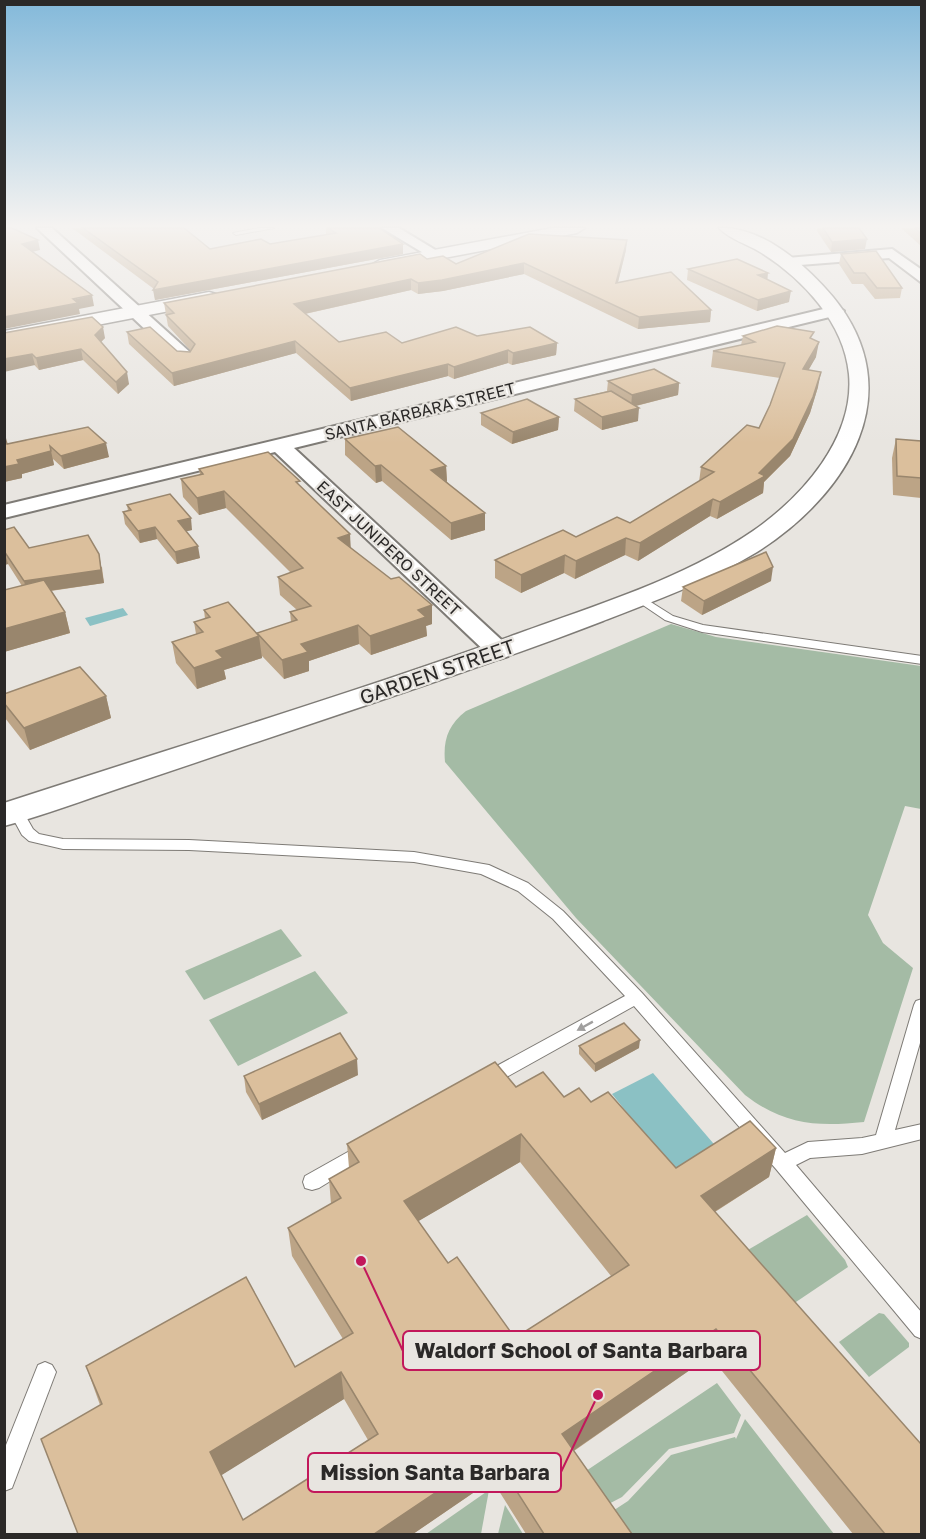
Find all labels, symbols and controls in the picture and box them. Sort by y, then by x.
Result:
street label: SANTA BARBARA STREET [323,378,517,444]
street label: EAST JUNIPERO STREET [313,476,465,620]
street label: GARDEN STREET [356,633,518,709]
one-way arrow [576,1021,593,1031]
callout: Waldorf School of Santa Barbara [403,1331,760,1370]
text: Waldorf School of Santa Barbara [415,1337,747,1363]
callout: Mission Santa Barbara [308,1453,561,1492]
text: Mission Santa Barbara [320,1459,550,1485]

